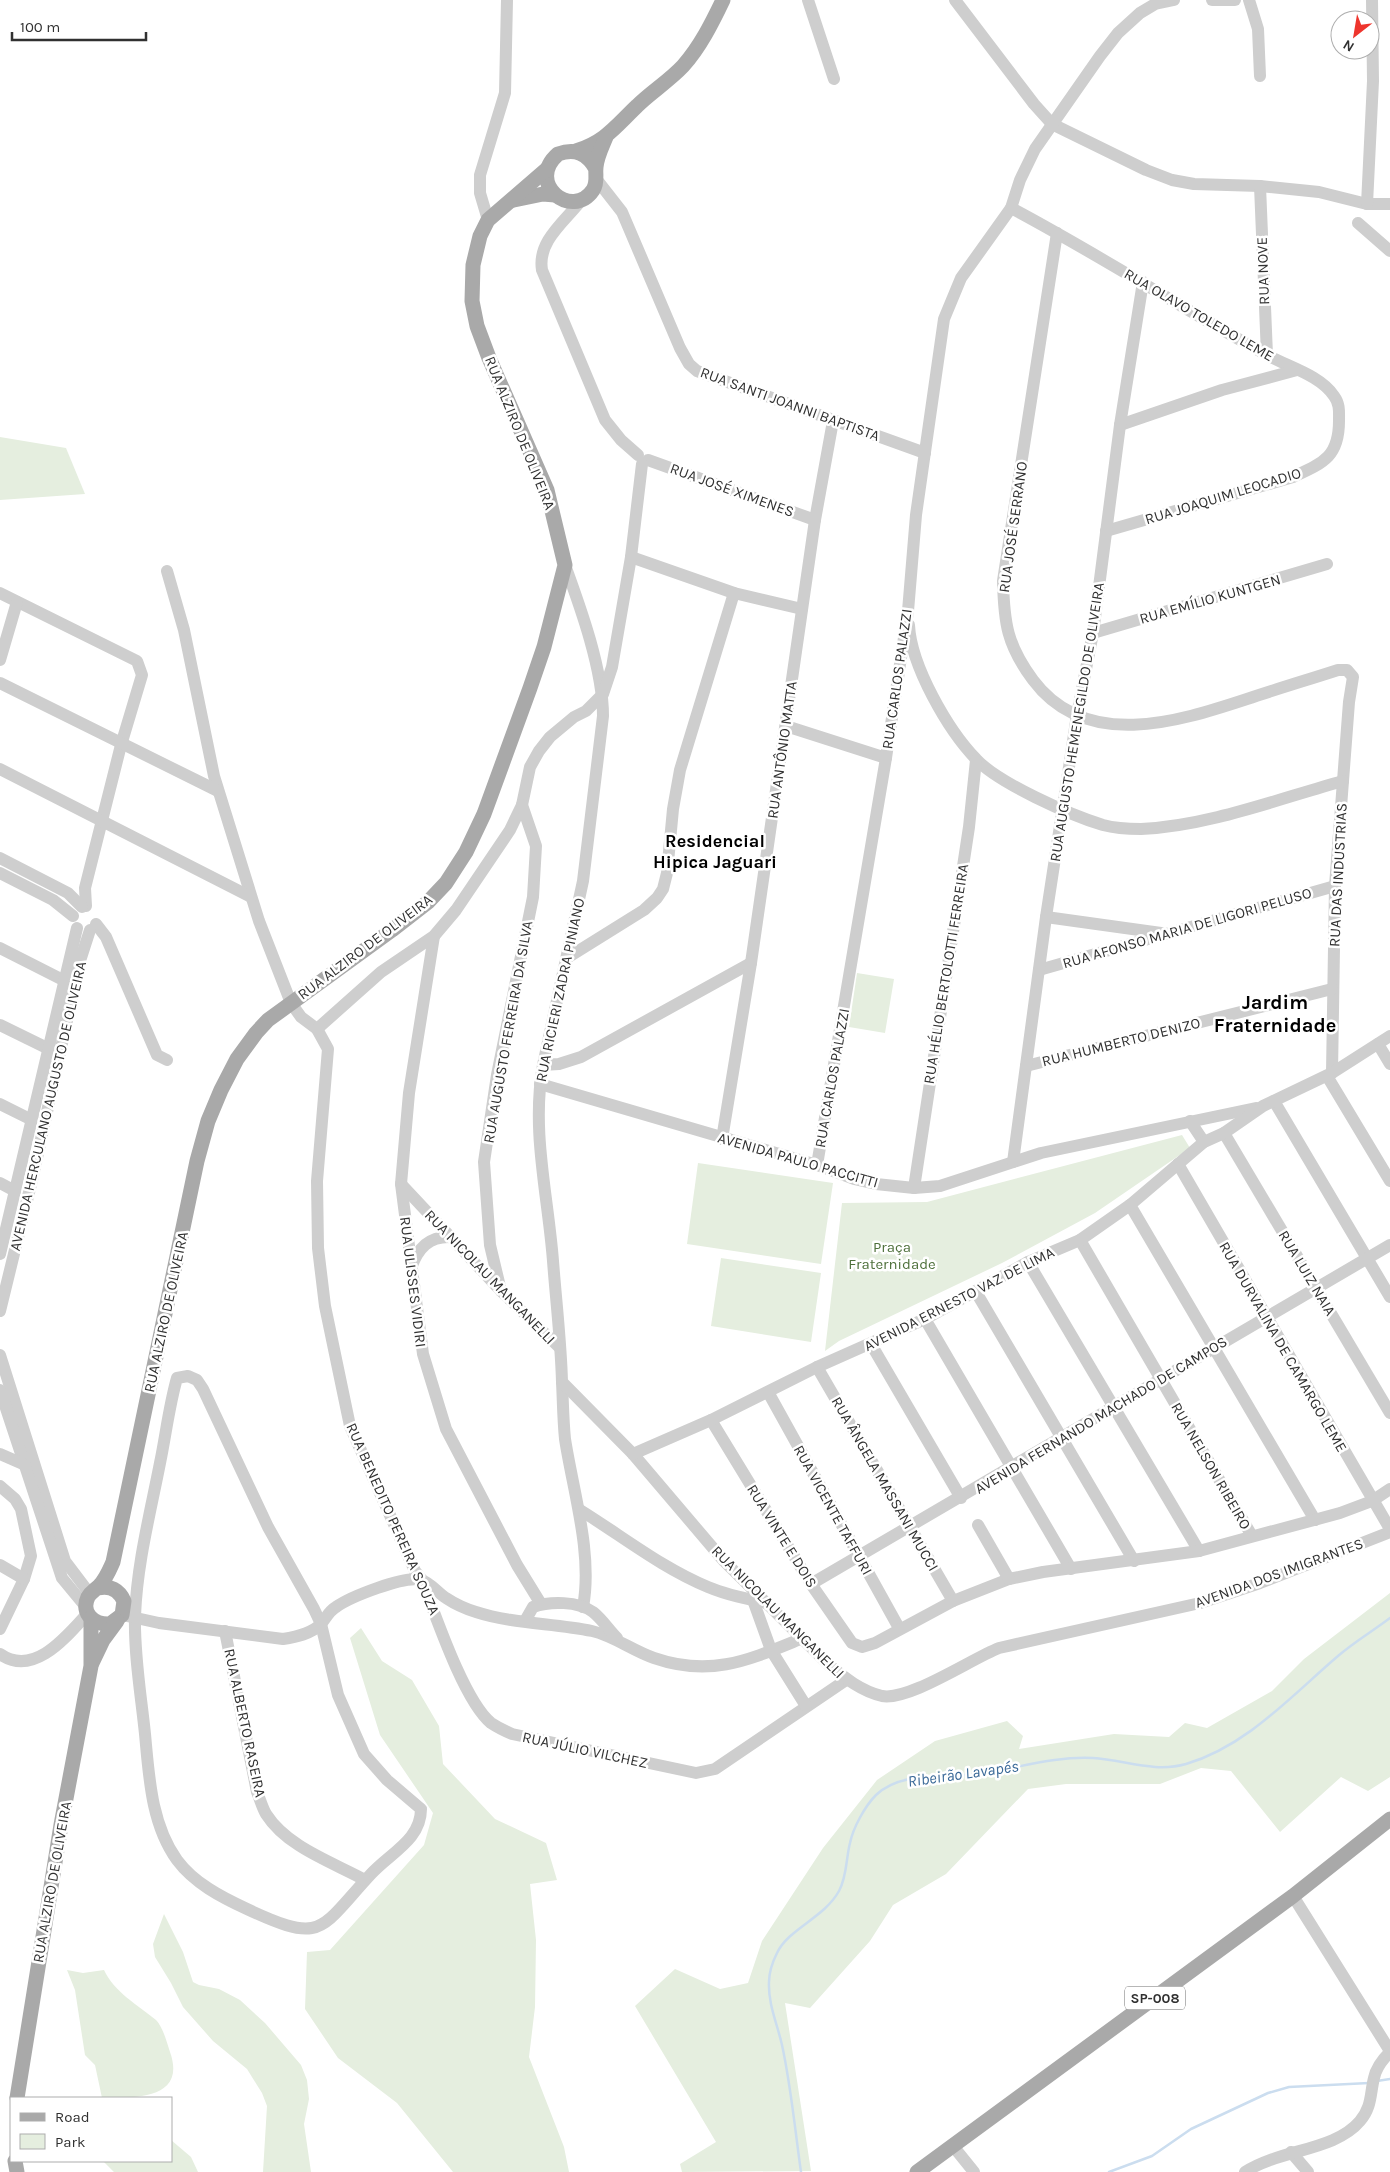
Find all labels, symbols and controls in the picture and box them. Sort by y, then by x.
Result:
scale bar [12,10,146,42]
north arrow [1330,10,1380,60]
text: 100 m [20,18,60,36]
text: N [1340,36,1357,56]
street label: RUA NOVE [1253,237,1273,305]
street label: RUA OLAVO TOLEDO LEME [1121,265,1277,365]
street label: RUA ALZIRO DE OLIVEIRA [481,354,559,513]
street label: RUA SANTI JOANNI BAPTISTA [698,363,882,445]
street label: RUA JOSÉ XIMENES [668,459,796,521]
street label: RUA JOSÉ SERRANO [995,460,1031,594]
street label: RUA JOAQUIM LEOCADIO [1143,464,1303,528]
street label: RUA EMÍLIO KUNTGEN [1137,570,1283,628]
street label: RUA AUGUSTO HEMENEGILDO DE OLIVEIRA [1046,581,1108,863]
street label: RUA CARLOS PALAZZI [878,608,916,750]
street label: RUA ANTÔNIO MATTA [763,680,801,820]
street label: RUA DAS INDUSTRIAS [1325,803,1351,947]
district label: Residencial Hipica Jaguari [653,830,777,873]
street label: RUA HÉLIO BERTOLOTTI FERREIRA [920,862,972,1085]
street label: RUA AFONSO MARIA DE LIGORI PELUSO [1060,884,1314,972]
street label: RUA ALZIRO DE OLIVEIRA [294,890,436,1004]
street label: RUA RICIERI ZADRA PINIANO [532,896,588,1084]
street label: RUA AUGUSTO FERREIRA DA SILVA [480,919,537,1145]
street label: AVENIDA HERCULANO AUGUSTO DE OLIVEIRA [6,959,90,1253]
district label: Jardim Fraternidade [1214,991,1336,1037]
street label: RUA CARLOS PALAZZI [811,1007,853,1149]
street label: RUA HUMBERTO DENIZO [1040,1014,1202,1070]
street label: AVENIDA PAULO PACCITTI [716,1128,880,1192]
street label: RUA NICOLAU MANGANELLI [421,1206,559,1348]
street label: RUA ULISSES VIDIRI [396,1216,430,1348]
street label: RUA LUIZ NAIA [1274,1227,1340,1319]
street label: RUA ALZIRO DE OLIVEIRA [140,1230,192,1394]
park label: Praça Fraternidade [848,1238,936,1273]
street label: RUA DURVALINA DE CAMARGO LEME [1215,1239,1351,1455]
street label: AVENIDA ERNESTO VAZ DE LIMA [861,1243,1058,1355]
street label: AVENIDA FERNANDO MACHADO DE CAMPOS [972,1332,1230,1498]
street label: RUA ÂNGELA MASSANI MUCCI [828,1394,942,1574]
street label: RUA NELSON RIBEIRO [1167,1399,1255,1533]
street label: RUA BENEDITO PEREIRA SOUZA [342,1420,444,1618]
street label: RUA VICENTE TAFFURI [790,1442,876,1578]
street label: RUA VINTE E DOIS [743,1481,821,1591]
street label: AVENIDA DOS IMIGRANTES [1192,1534,1366,1612]
street label: RUA NICOLAU MANGANELLI [708,1542,848,1682]
street label: RUA ALBERTO RASEIRA [220,1647,270,1799]
street label: RUA JÚLIO VILCHEZ [521,1728,649,1772]
water label: Ribeirão Lavapés [906,1756,1020,1791]
street label: RUA ALZIRO DE OLIVEIRA [29,1799,75,1964]
road number: SP-008 [1125,1986,1185,2010]
legend [10,2097,172,2162]
text: Road [55,2108,90,2126]
text: Park [55,2133,85,2151]

